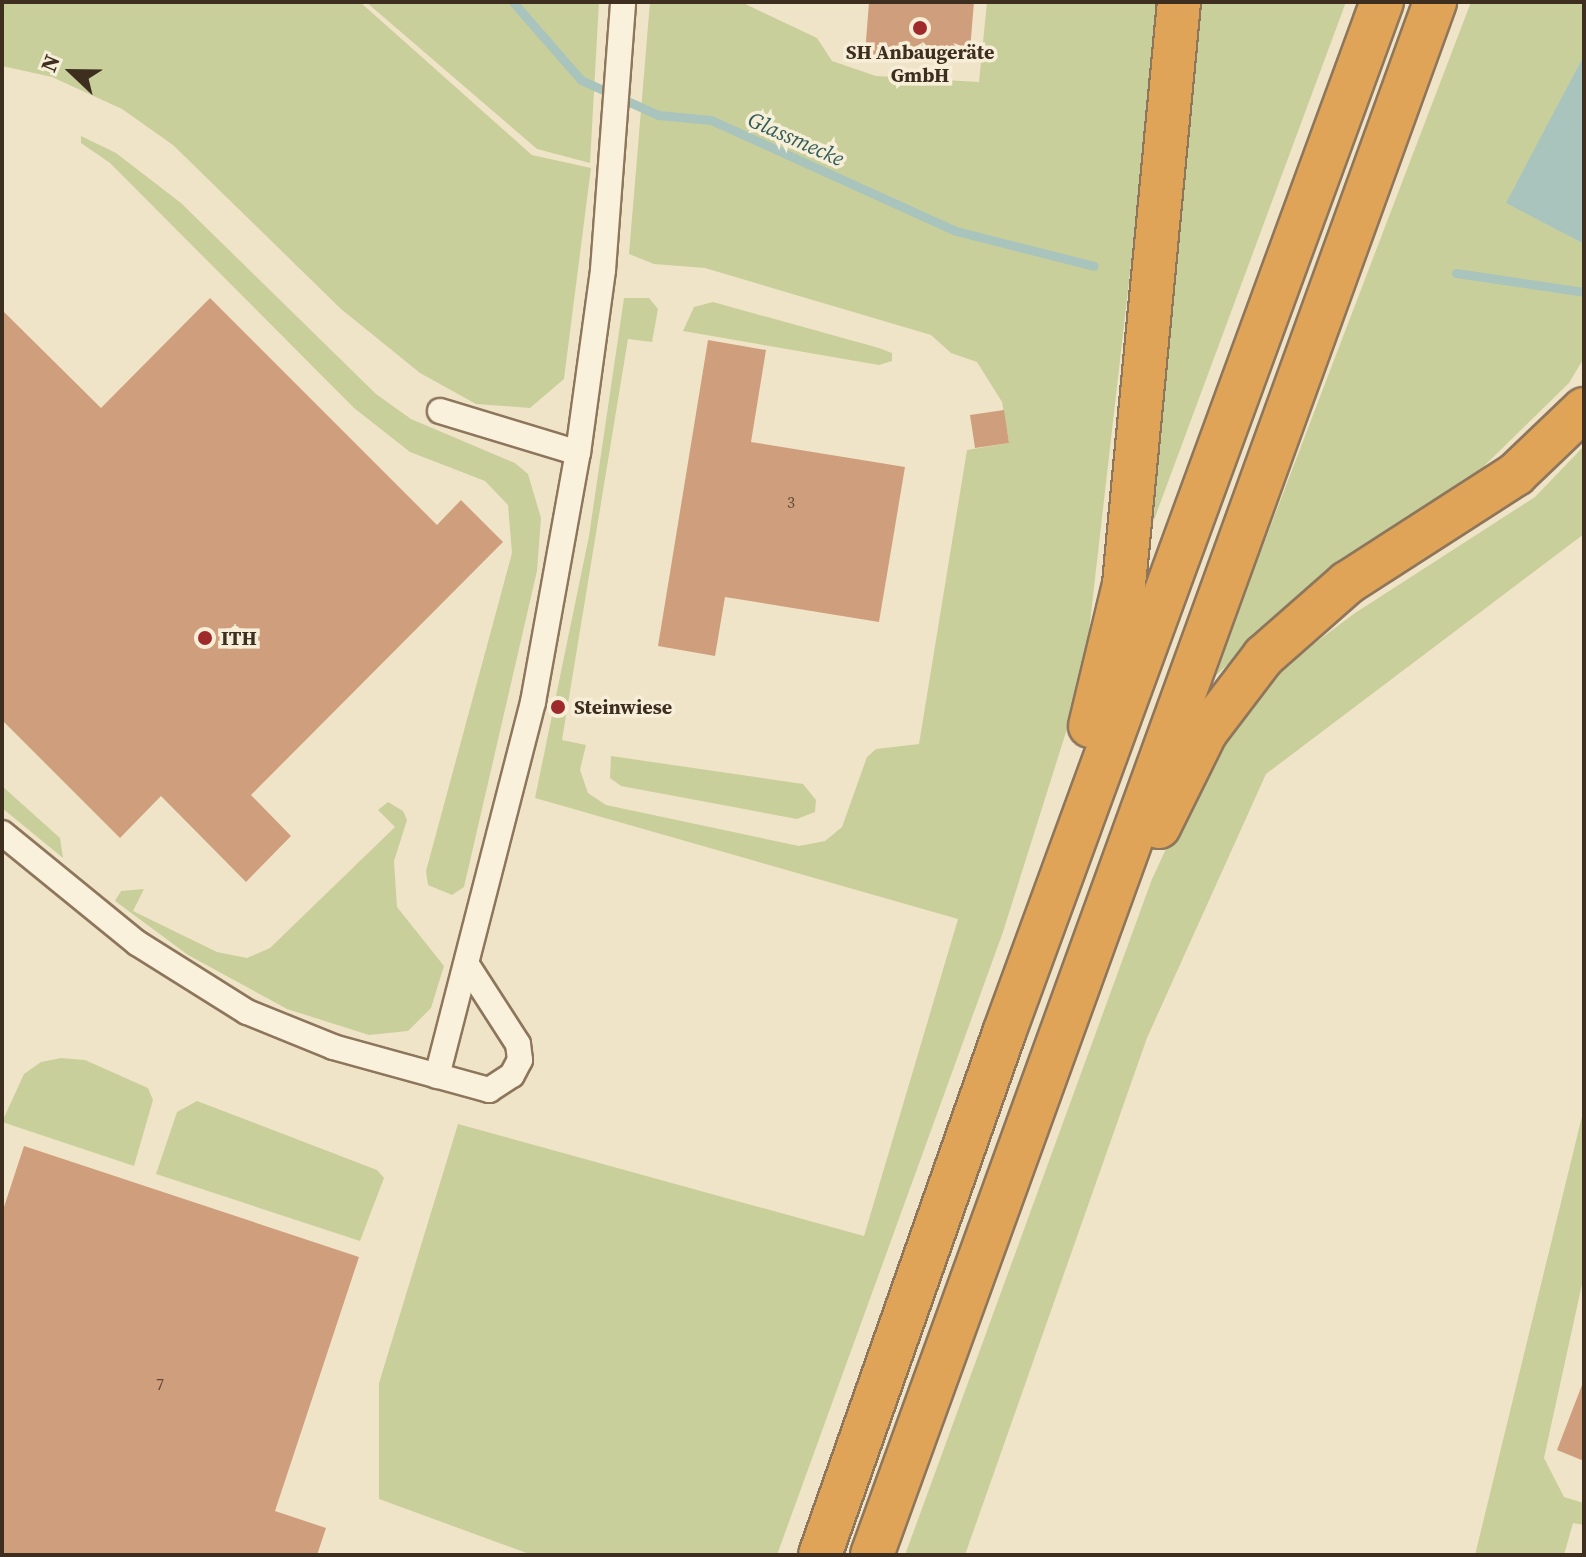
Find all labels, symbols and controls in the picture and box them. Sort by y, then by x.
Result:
marker: SH Anbaugeräte GmbH [911,19,929,37]
north arrow [32,32,112,112]
place label: SH Anbaugeräte GmbH [846,40,994,87]
text: N [33,50,67,76]
water label: Glassmecke [744,106,848,172]
house number: 3 [787,492,795,512]
place label: ITH [221,626,257,650]
marker: ITH [196,629,214,647]
place label: Steinwiese [574,695,672,719]
marker: Steinwiese [549,698,567,716]
house number: 7 [156,1374,164,1394]

